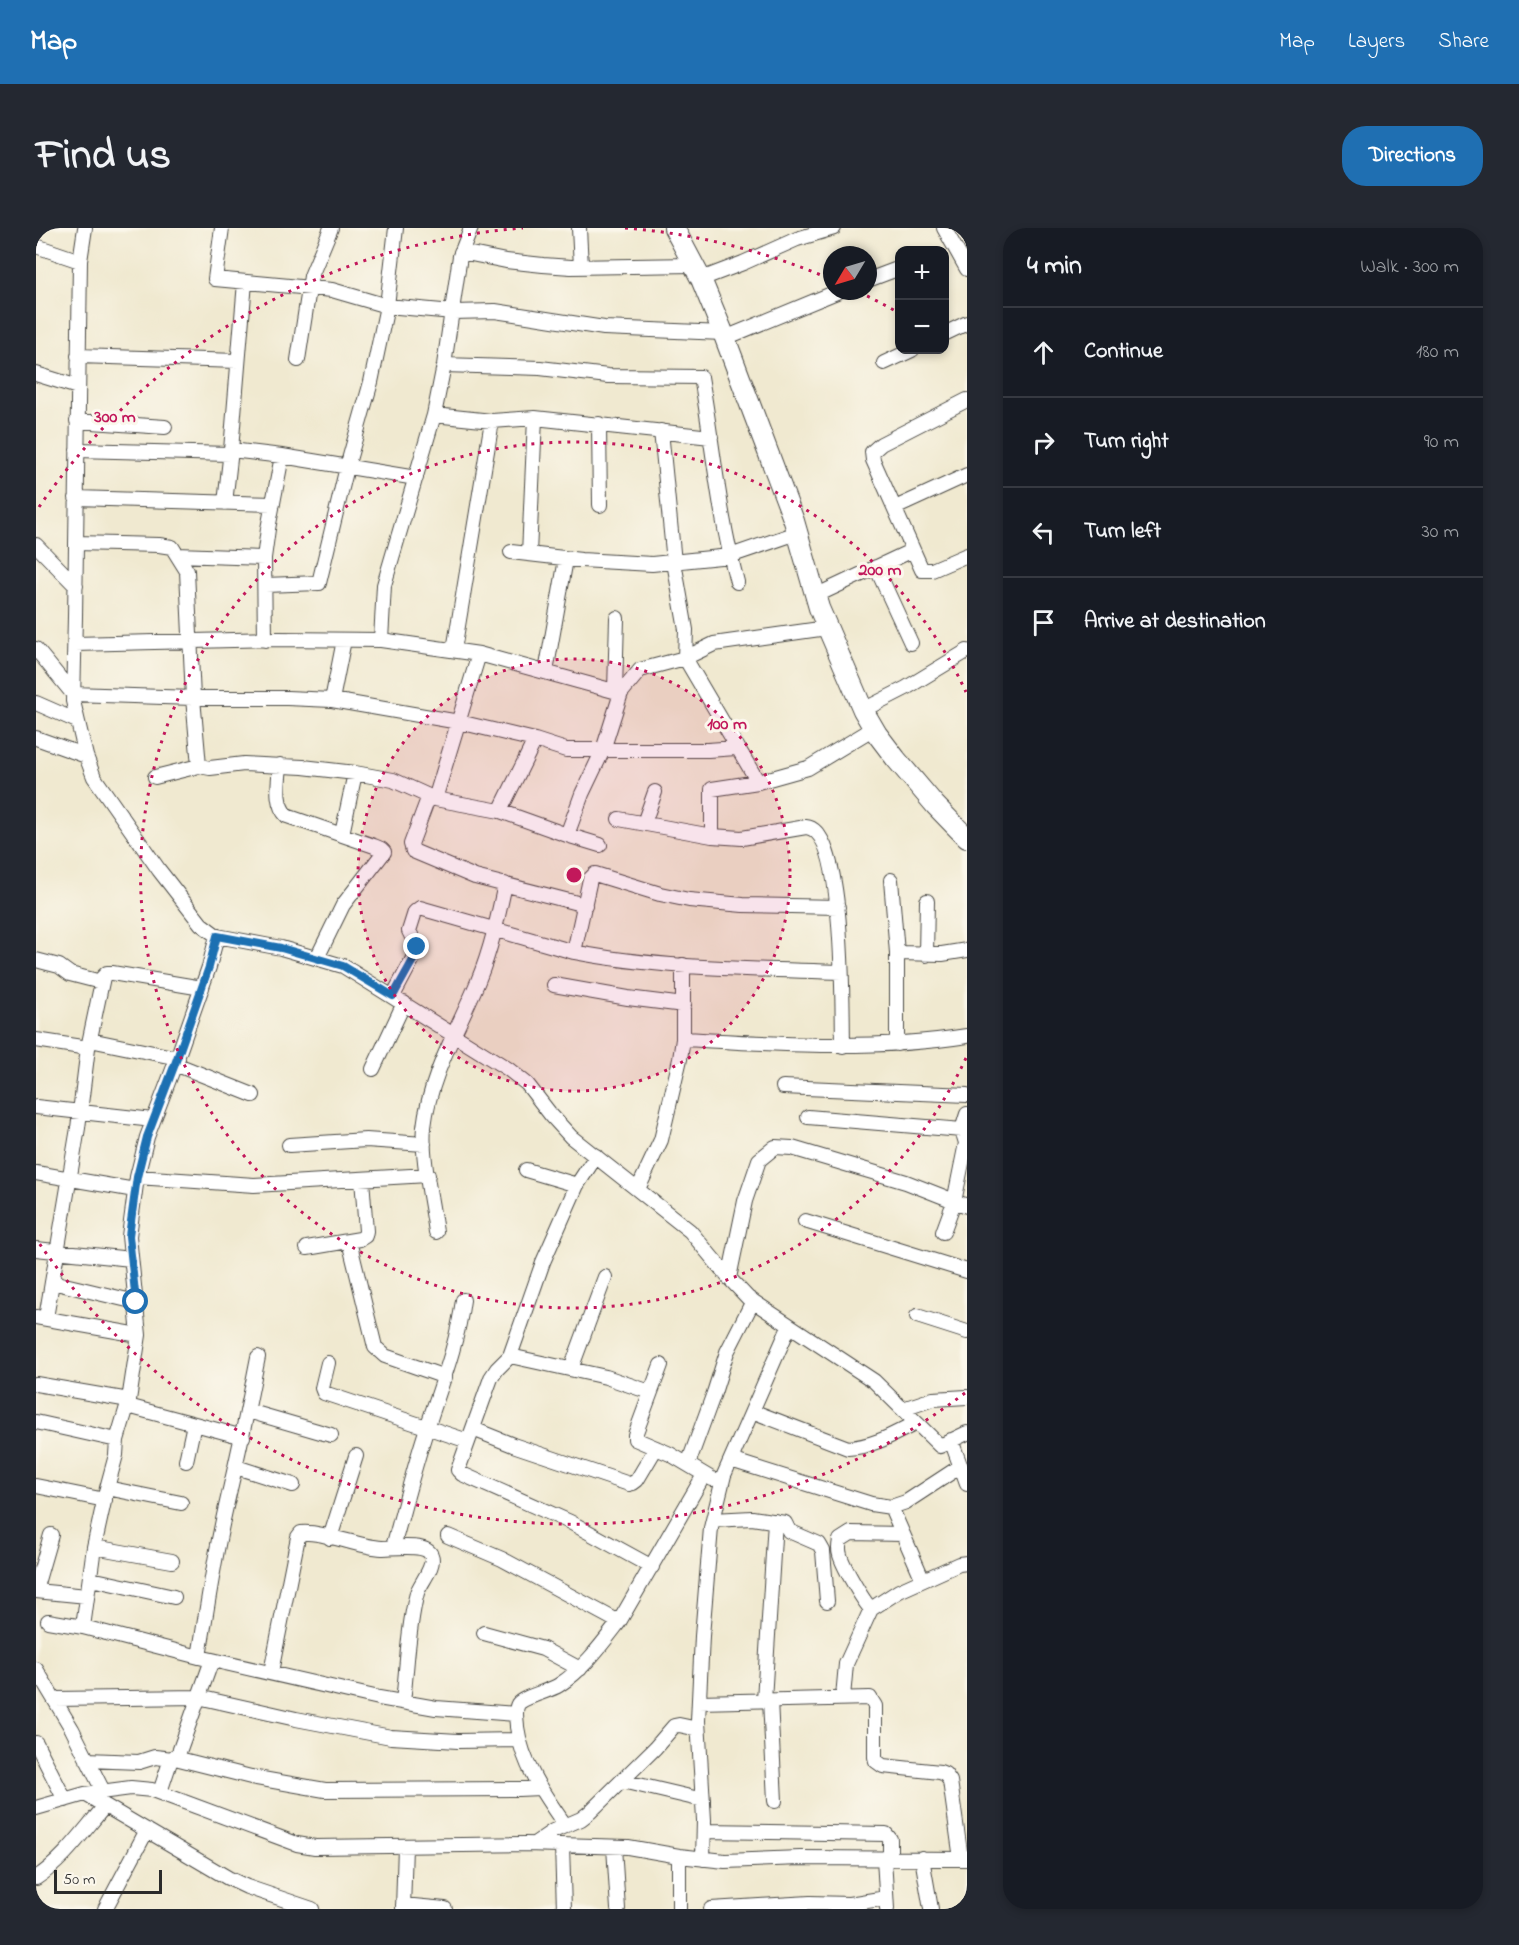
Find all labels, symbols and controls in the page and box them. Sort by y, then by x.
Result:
text: Map [30,22,77,63]
text: Map [1279,27,1315,57]
text: Layers [1348,27,1405,57]
text: Share [1438,27,1489,57]
text: Find us [36,126,171,187]
button: Directions [1342,126,1483,186]
north arrow [823,246,877,300]
map controls [895,246,949,354]
button: + [895,246,949,300]
text: 4 min [1027,248,1082,286]
text: Walk · 300 m [1360,253,1459,282]
button: − [895,300,949,354]
icon: ahead [1027,336,1060,369]
text: Continue [1084,336,1163,368]
text: 180 m [1416,338,1459,367]
text: 300 m [93,405,136,431]
icon: right [1027,426,1060,459]
text: Turn right [1084,426,1169,458]
text: 90 m [1424,428,1459,457]
icon: left [1027,516,1060,549]
text: Turn left [1084,516,1161,548]
text: 30 m [1422,518,1459,547]
text: 200 m [858,558,902,584]
icon: arrive [1027,606,1060,639]
text: Arrive at destination [1084,606,1266,638]
text: 100 m [707,712,747,738]
centre of rings [564,865,584,885]
route end [403,933,429,959]
route start [122,1288,148,1314]
scale bar [54,1867,162,1894]
text: 50 m [63,1868,95,1892]

